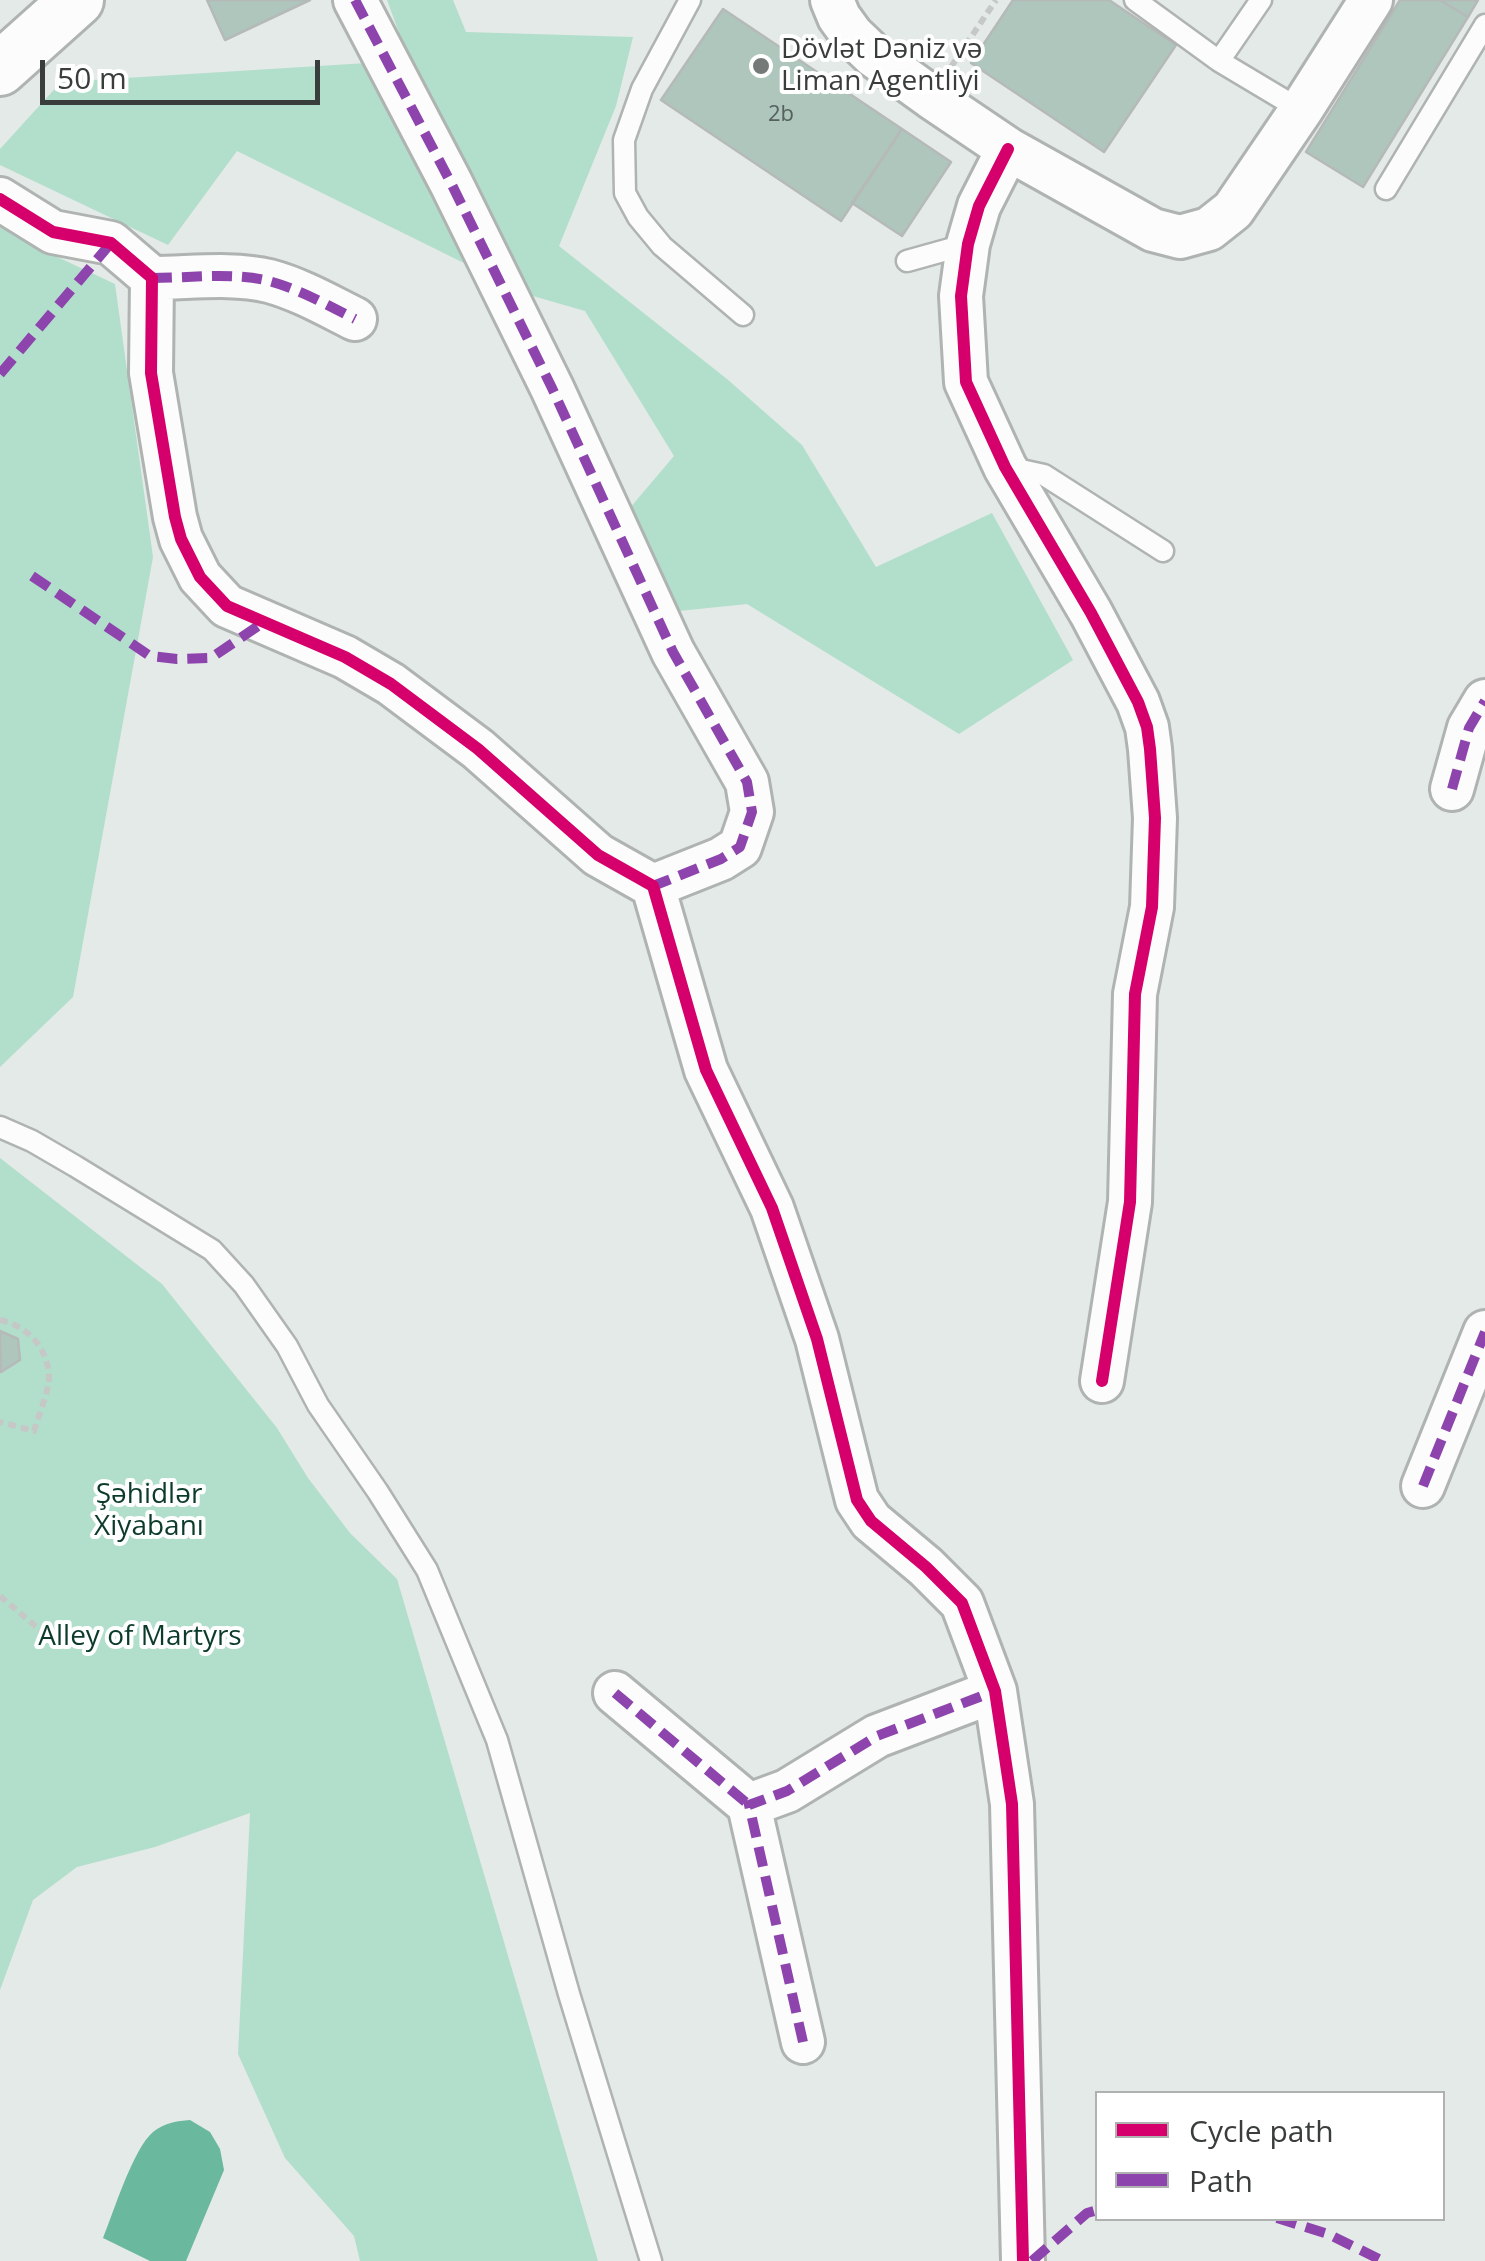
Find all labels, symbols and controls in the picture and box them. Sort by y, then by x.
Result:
place label: Dövlət Dəniz və Liman Agentliyi [781,33,983,99]
scale bar [45,40,325,102]
marker: Dövlət Dəniz və Liman Agentliyi [750,55,772,77]
text: 50 m [57,57,127,98]
house number: 2b [768,102,794,128]
park label: Şəhidlər Xiyabanı [94,1478,204,1544]
park label: Alley of Martyrs [38,1620,242,1654]
legend [1095,2091,1445,2221]
text: Cycle path [1189,2110,1334,2151]
text: Path [1189,2160,1253,2201]

